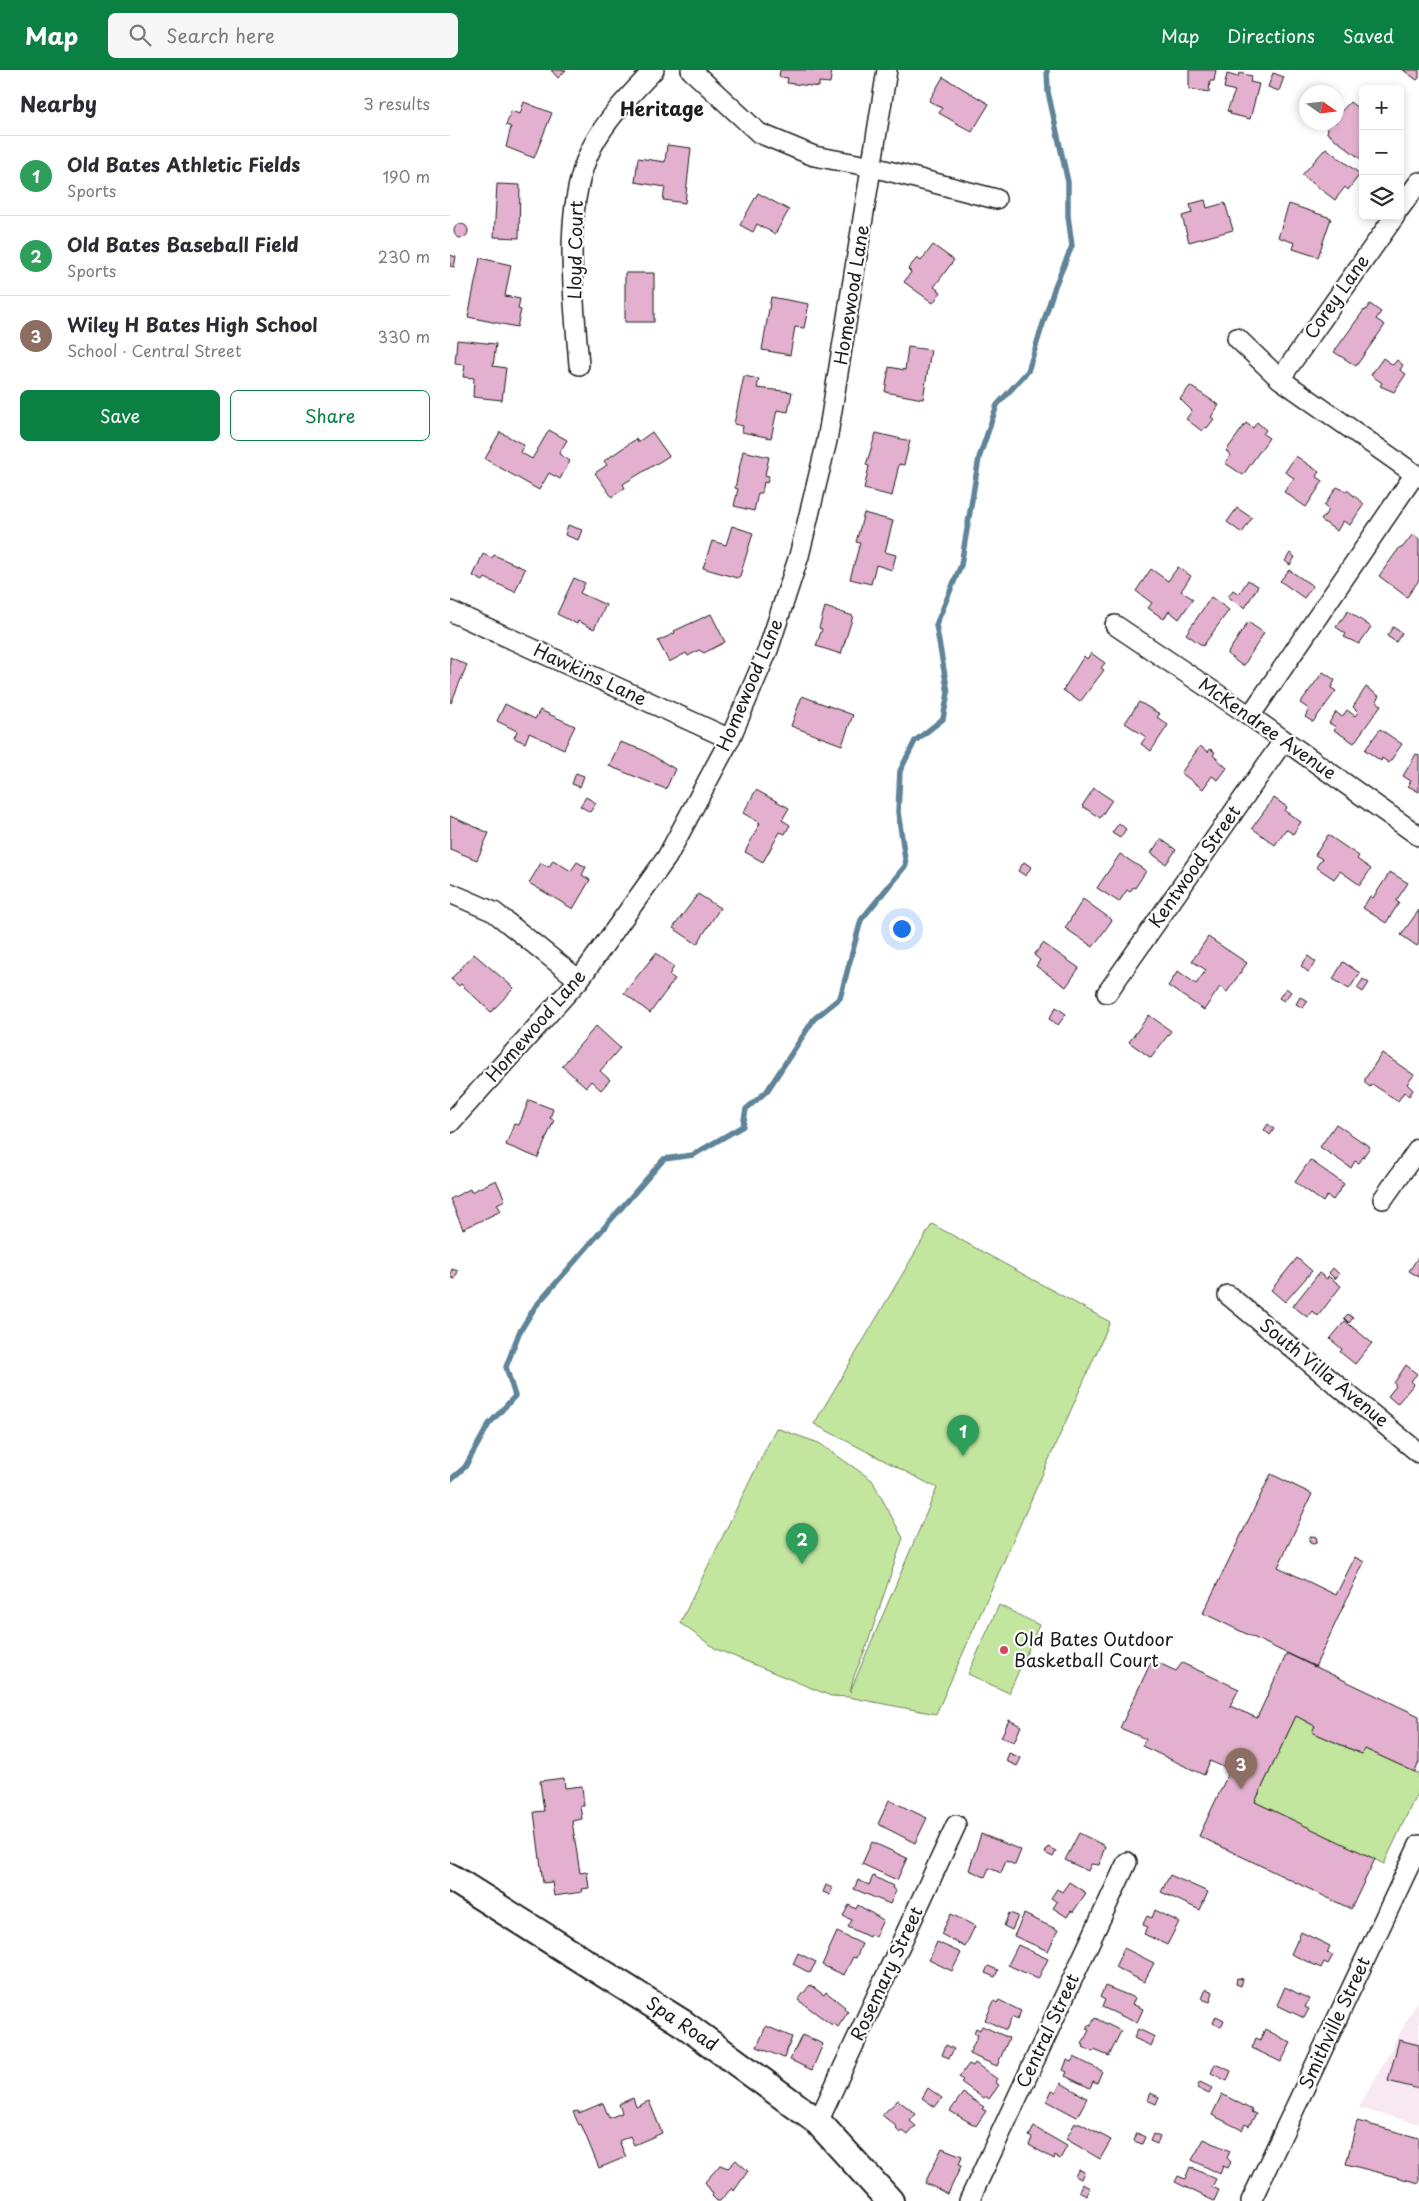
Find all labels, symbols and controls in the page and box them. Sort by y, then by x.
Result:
search box [108,13,458,58]
text: Map [25,17,78,53]
icon: search [126,21,154,49]
text: Search here [166,21,275,49]
text: Map [1161,22,1199,49]
text: Directions [1227,22,1315,49]
text: Saved [1343,22,1394,49]
north arrow [1299,85,1344,130]
map controls [1359,85,1404,220]
button: + [1359,85,1404,130]
text: Nearby [20,87,97,119]
text: 3 results [363,91,430,115]
district label: Heritage [620,94,704,122]
button: − [1359,130,1404,175]
text: Old Bates Athletic Fields [67,150,300,178]
text: 1 [32,164,40,188]
text: 190 m [382,164,430,188]
button: layers [1359,175,1404,220]
text: Sports [67,178,116,202]
street label: Lloyd Court [560,200,589,300]
street label: Homewood Lane [826,223,875,367]
text: Old Bates Baseball Field [67,230,299,258]
text: 2 [30,244,42,268]
text: 230 m [378,244,430,268]
street label: Corey Lane [1297,248,1375,344]
text: Sports [67,258,116,282]
text: Wiley H Bates High School [67,310,318,338]
text: 3 [31,324,41,348]
text: 330 m [377,324,430,348]
text: School · Central Street [67,338,241,362]
button: Save [20,390,220,441]
button: Share [230,390,430,441]
street label: Homewood Lane [709,614,789,755]
street label: Hawkins Lane [530,636,652,712]
street label: McKendree Avenue [1193,670,1342,786]
street label: Kentwood Street [1141,799,1246,933]
your location [889,916,915,942]
street label: Homewood Lane [478,963,591,1087]
street label: South Villa Avenue [1254,1311,1396,1433]
pin: 1 [947,1415,979,1456]
pin: 2 [786,1523,818,1564]
place label: Old Bates Outdoor Basketball Court [1014,1625,1174,1673]
marker: Old Bates Outdoor Basketball Court [998,1644,1010,1656]
pin: 3 [1225,1748,1257,1789]
street label: Rosemary Street [843,1902,929,2045]
street label: Smithville Street [1291,1952,1376,2093]
street label: Central Street [1008,1969,1085,2092]
street label: Spa Road [641,1989,724,2057]

